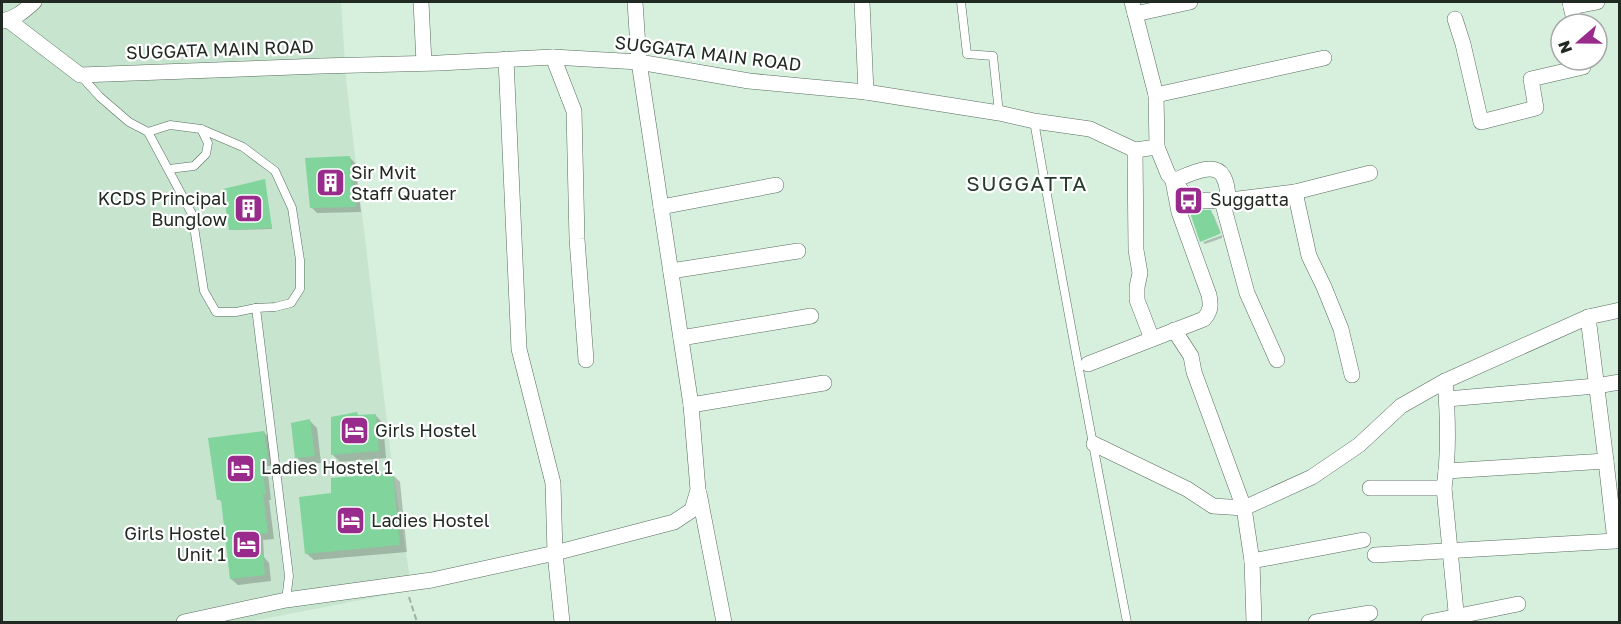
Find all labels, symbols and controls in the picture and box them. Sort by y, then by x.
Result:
north arrow [1549,12,1609,72]
street label: SUGGATA MAIN ROAD [614,31,803,75]
street label: SUGGATA MAIN ROAD [126,35,314,63]
text: N [1553,38,1576,56]
place label: Sir Mvit Staff Quater [351,161,456,204]
building icon: Sir Mvit Staff Quater [314,167,346,199]
district label: SUGGATTA [966,170,1088,196]
bus stop icon: Suggatta [1173,184,1205,216]
place label: KCDS Principal Bunglow [98,187,227,230]
place label: Suggatta [1210,188,1289,210]
building icon: KCDS Principal Bunglow [232,193,264,225]
hotel icon: Girls Hostel [338,415,370,447]
place label: Girls Hostel [375,419,477,441]
hotel icon: Ladies Hostel 1 [224,452,256,484]
place label: Ladies Hostel 1 [261,456,393,478]
hotel icon: Ladies Hostel [334,505,366,537]
place label: Ladies Hostel [371,509,490,531]
place label: Girls Hostel Unit 1 [124,522,226,565]
hotel icon: Girls Hostel Unit 1 [231,528,263,560]

